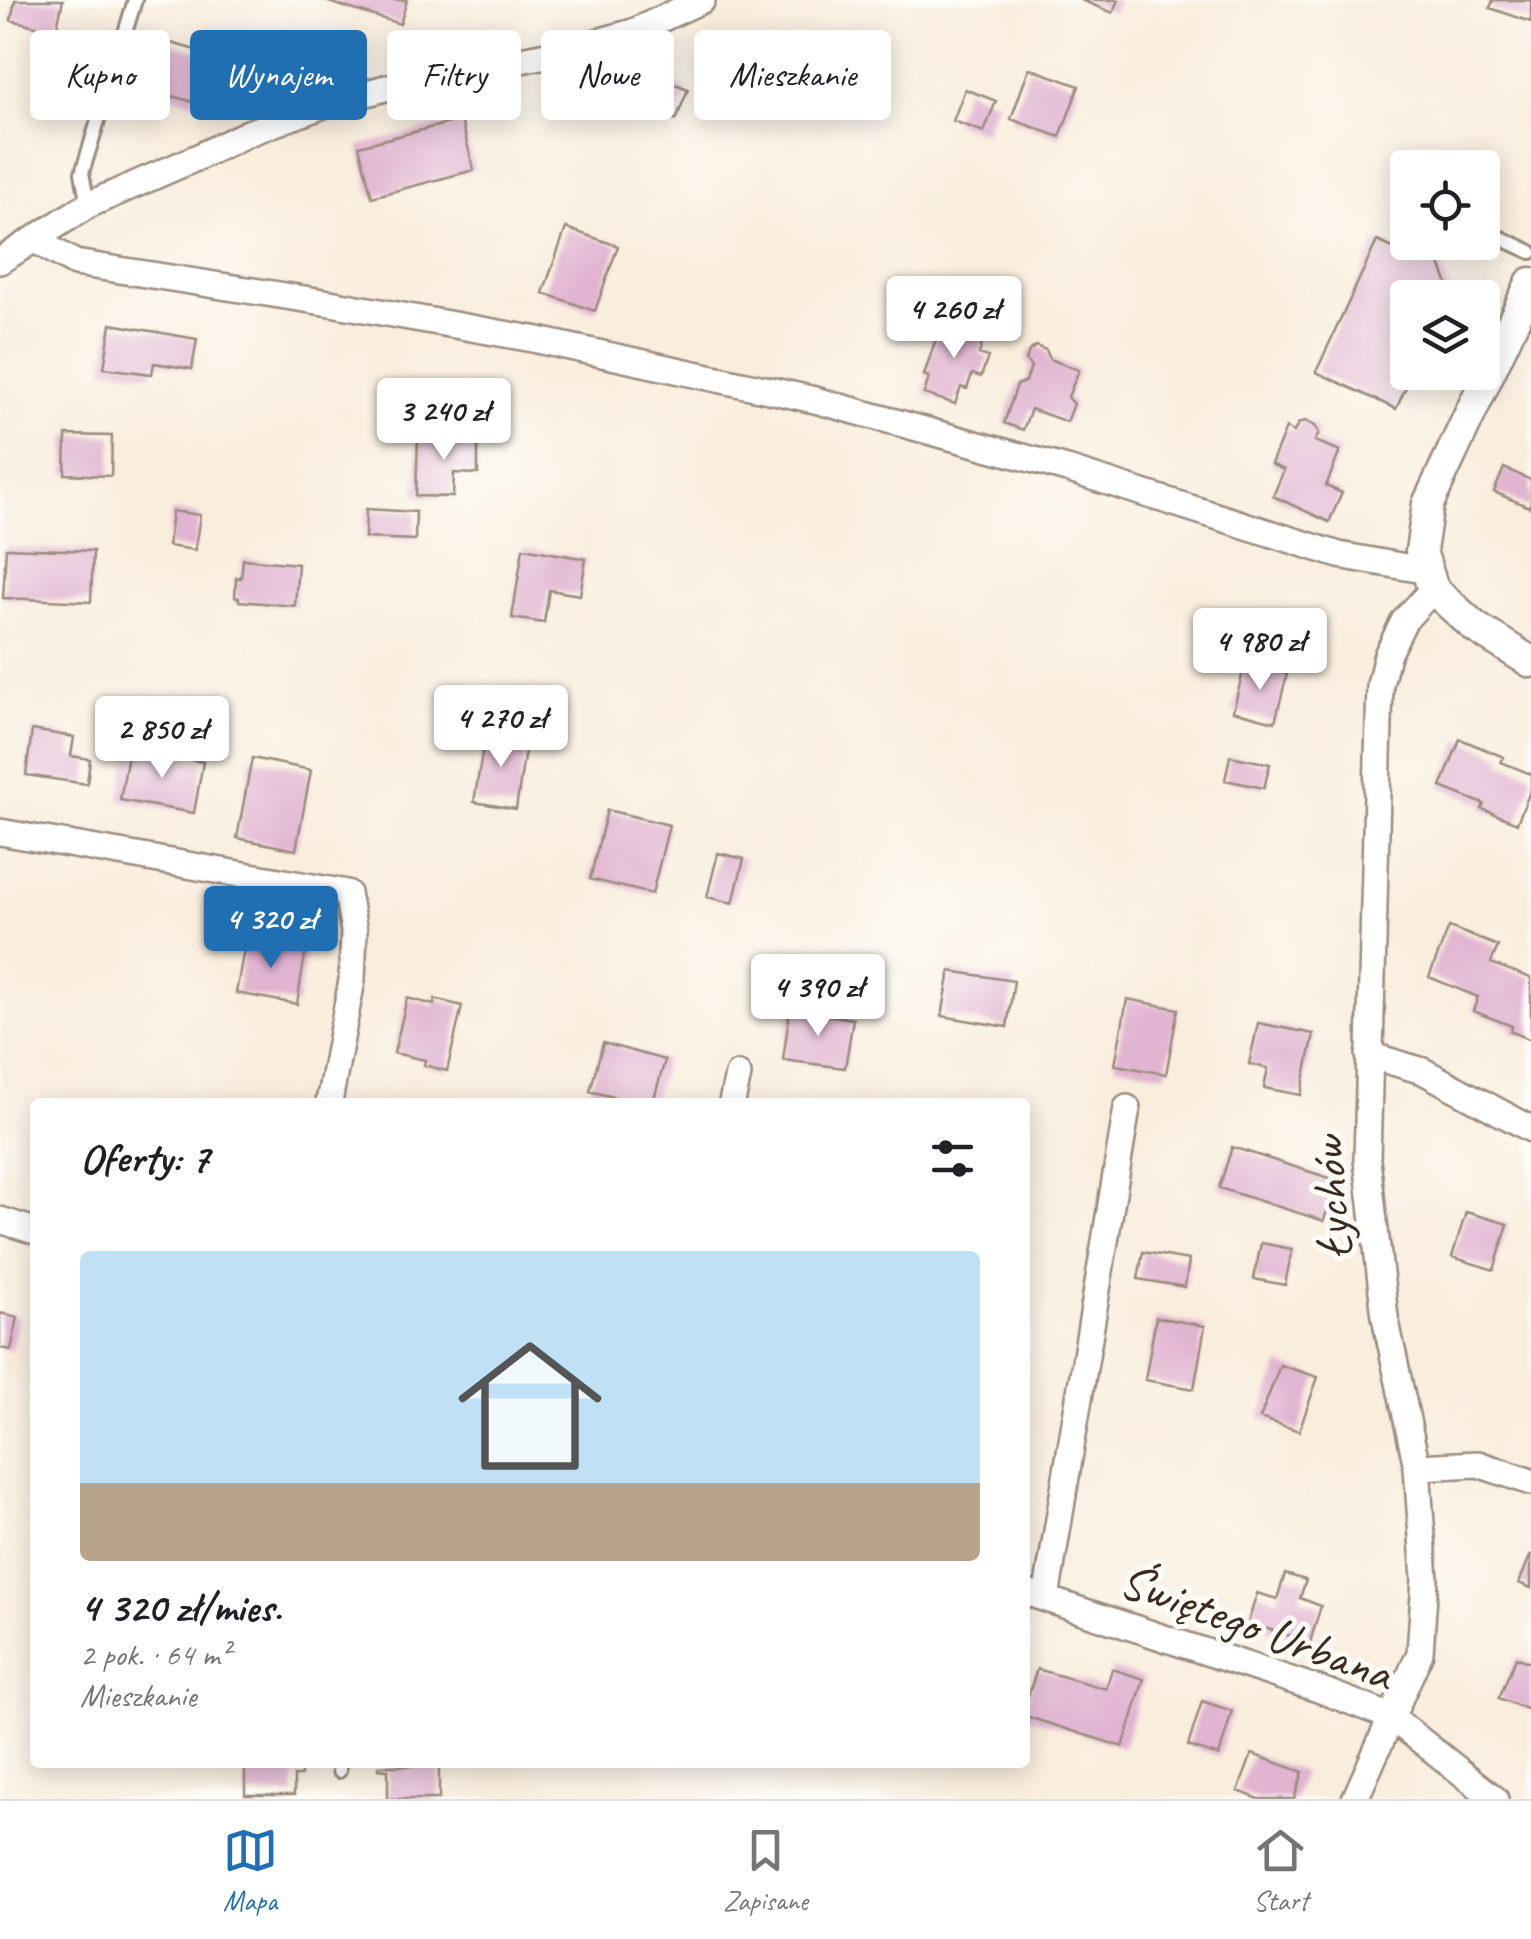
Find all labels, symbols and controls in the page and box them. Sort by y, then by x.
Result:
chip: Kupno [30,30,170,120]
chip: Wynajem [190,30,367,120]
chip: Filtry [387,30,521,120]
chip: Nowe [541,30,674,120]
chip: Mieszkanie [694,30,891,120]
map controls [1390,150,1500,390]
button: locate [1390,150,1500,260]
pin: 4 260 zł [851,276,1057,361]
button: layers [1390,280,1500,390]
text: 4 260 zł [908,288,1000,329]
pin: 3 240 zł [341,378,547,463]
text: 3 240 zł [399,390,489,431]
pin: 4 980 zł [1157,608,1363,693]
text: 4 980 zł [1215,620,1305,661]
pin: 4 270 zł [398,685,604,770]
pin: 2 850 zł [59,696,265,781]
text: 4 270 zł [456,697,546,738]
text: 2 850 zł [117,708,207,749]
pin: 4 320 zł [168,886,374,971]
text: 4 320 zł [226,898,316,939]
pin: 4 390 zł [715,954,921,1039]
text: 4 390 zł [773,966,863,1007]
icon: filters [925,1131,980,1186]
street label: Łychów [1295,1131,1366,1261]
text: Oferty: 7 [80,1132,209,1185]
icon: home [440,1316,620,1496]
street label: Świętego Urbana [1112,1548,1404,1706]
text: 4 320 zł/mies. [80,1581,282,1634]
text: 2 pok. · 64 m² [80,1634,230,1675]
text: Mieszkanie [80,1675,196,1716]
tab: Mapa [223,1823,278,1918]
tab: Zapisane [723,1823,808,1918]
tab: Start [1253,1823,1308,1918]

